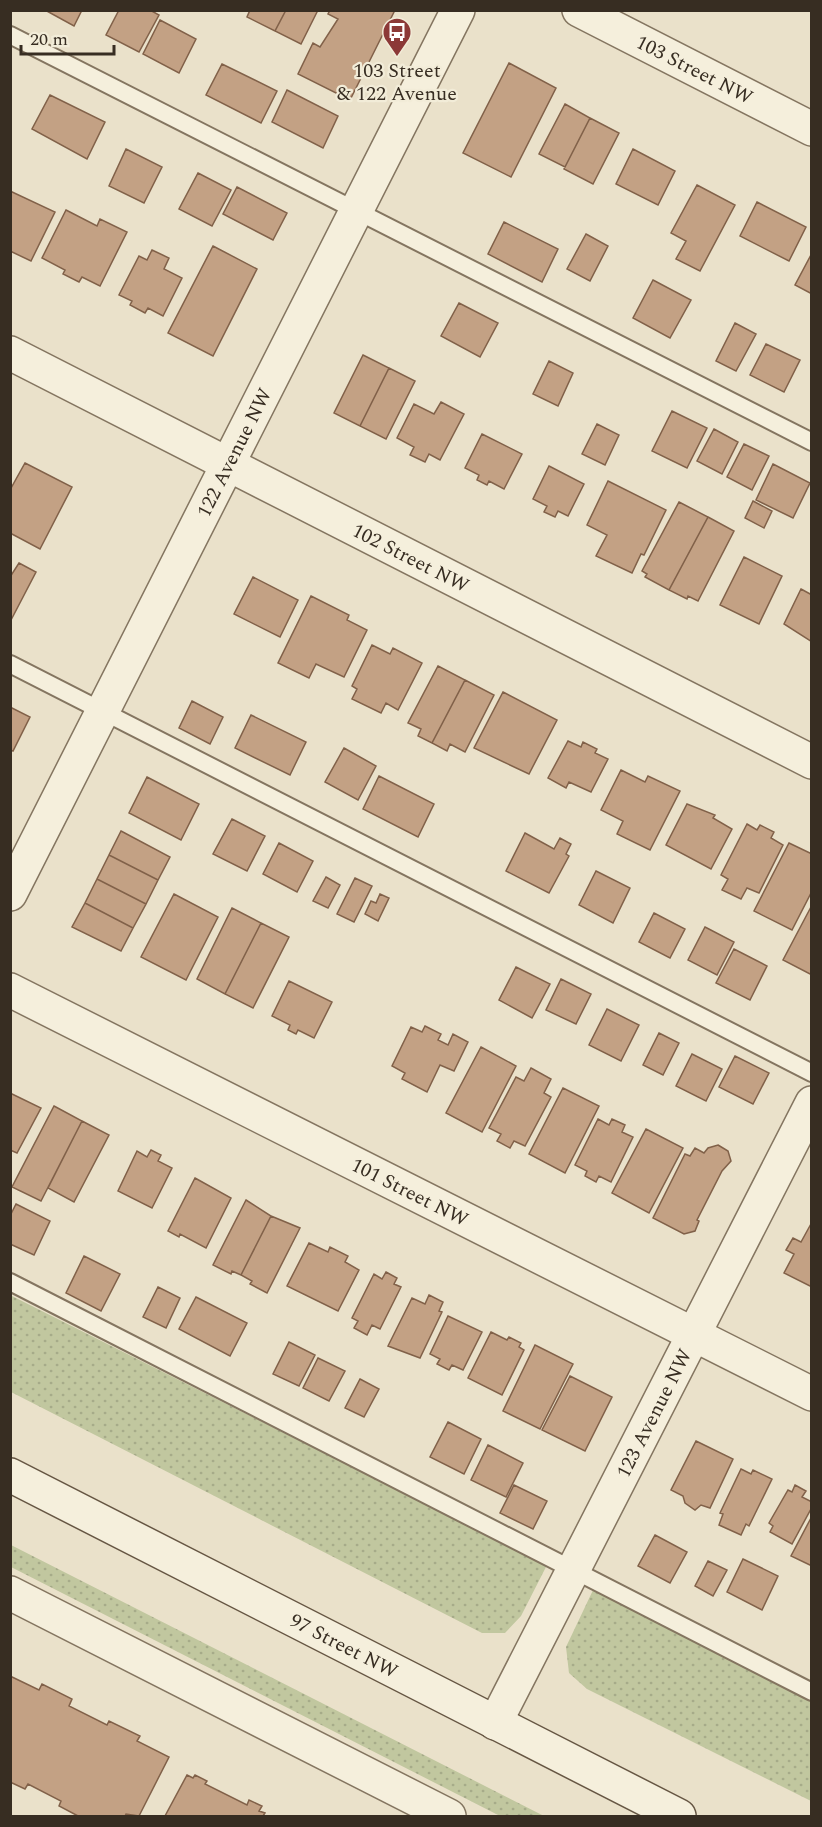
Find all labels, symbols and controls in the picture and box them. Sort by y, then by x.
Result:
bus stop icon: 103 Street & 122 Avenue [381,16,413,58]
scale bar [21,18,114,56]
text: 20 m [30,26,68,53]
street label: 103 Street NW [631,28,758,113]
place label: 103 Street & 122 Avenue [337,56,457,109]
street label: 122 Avenue NW [189,383,280,523]
street label: 102 Street NW [347,516,475,601]
street label: 101 Street NW [346,1150,474,1235]
street label: 123 Avenue NW [609,1343,700,1483]
street label: 97 Street NW [284,1606,403,1687]

